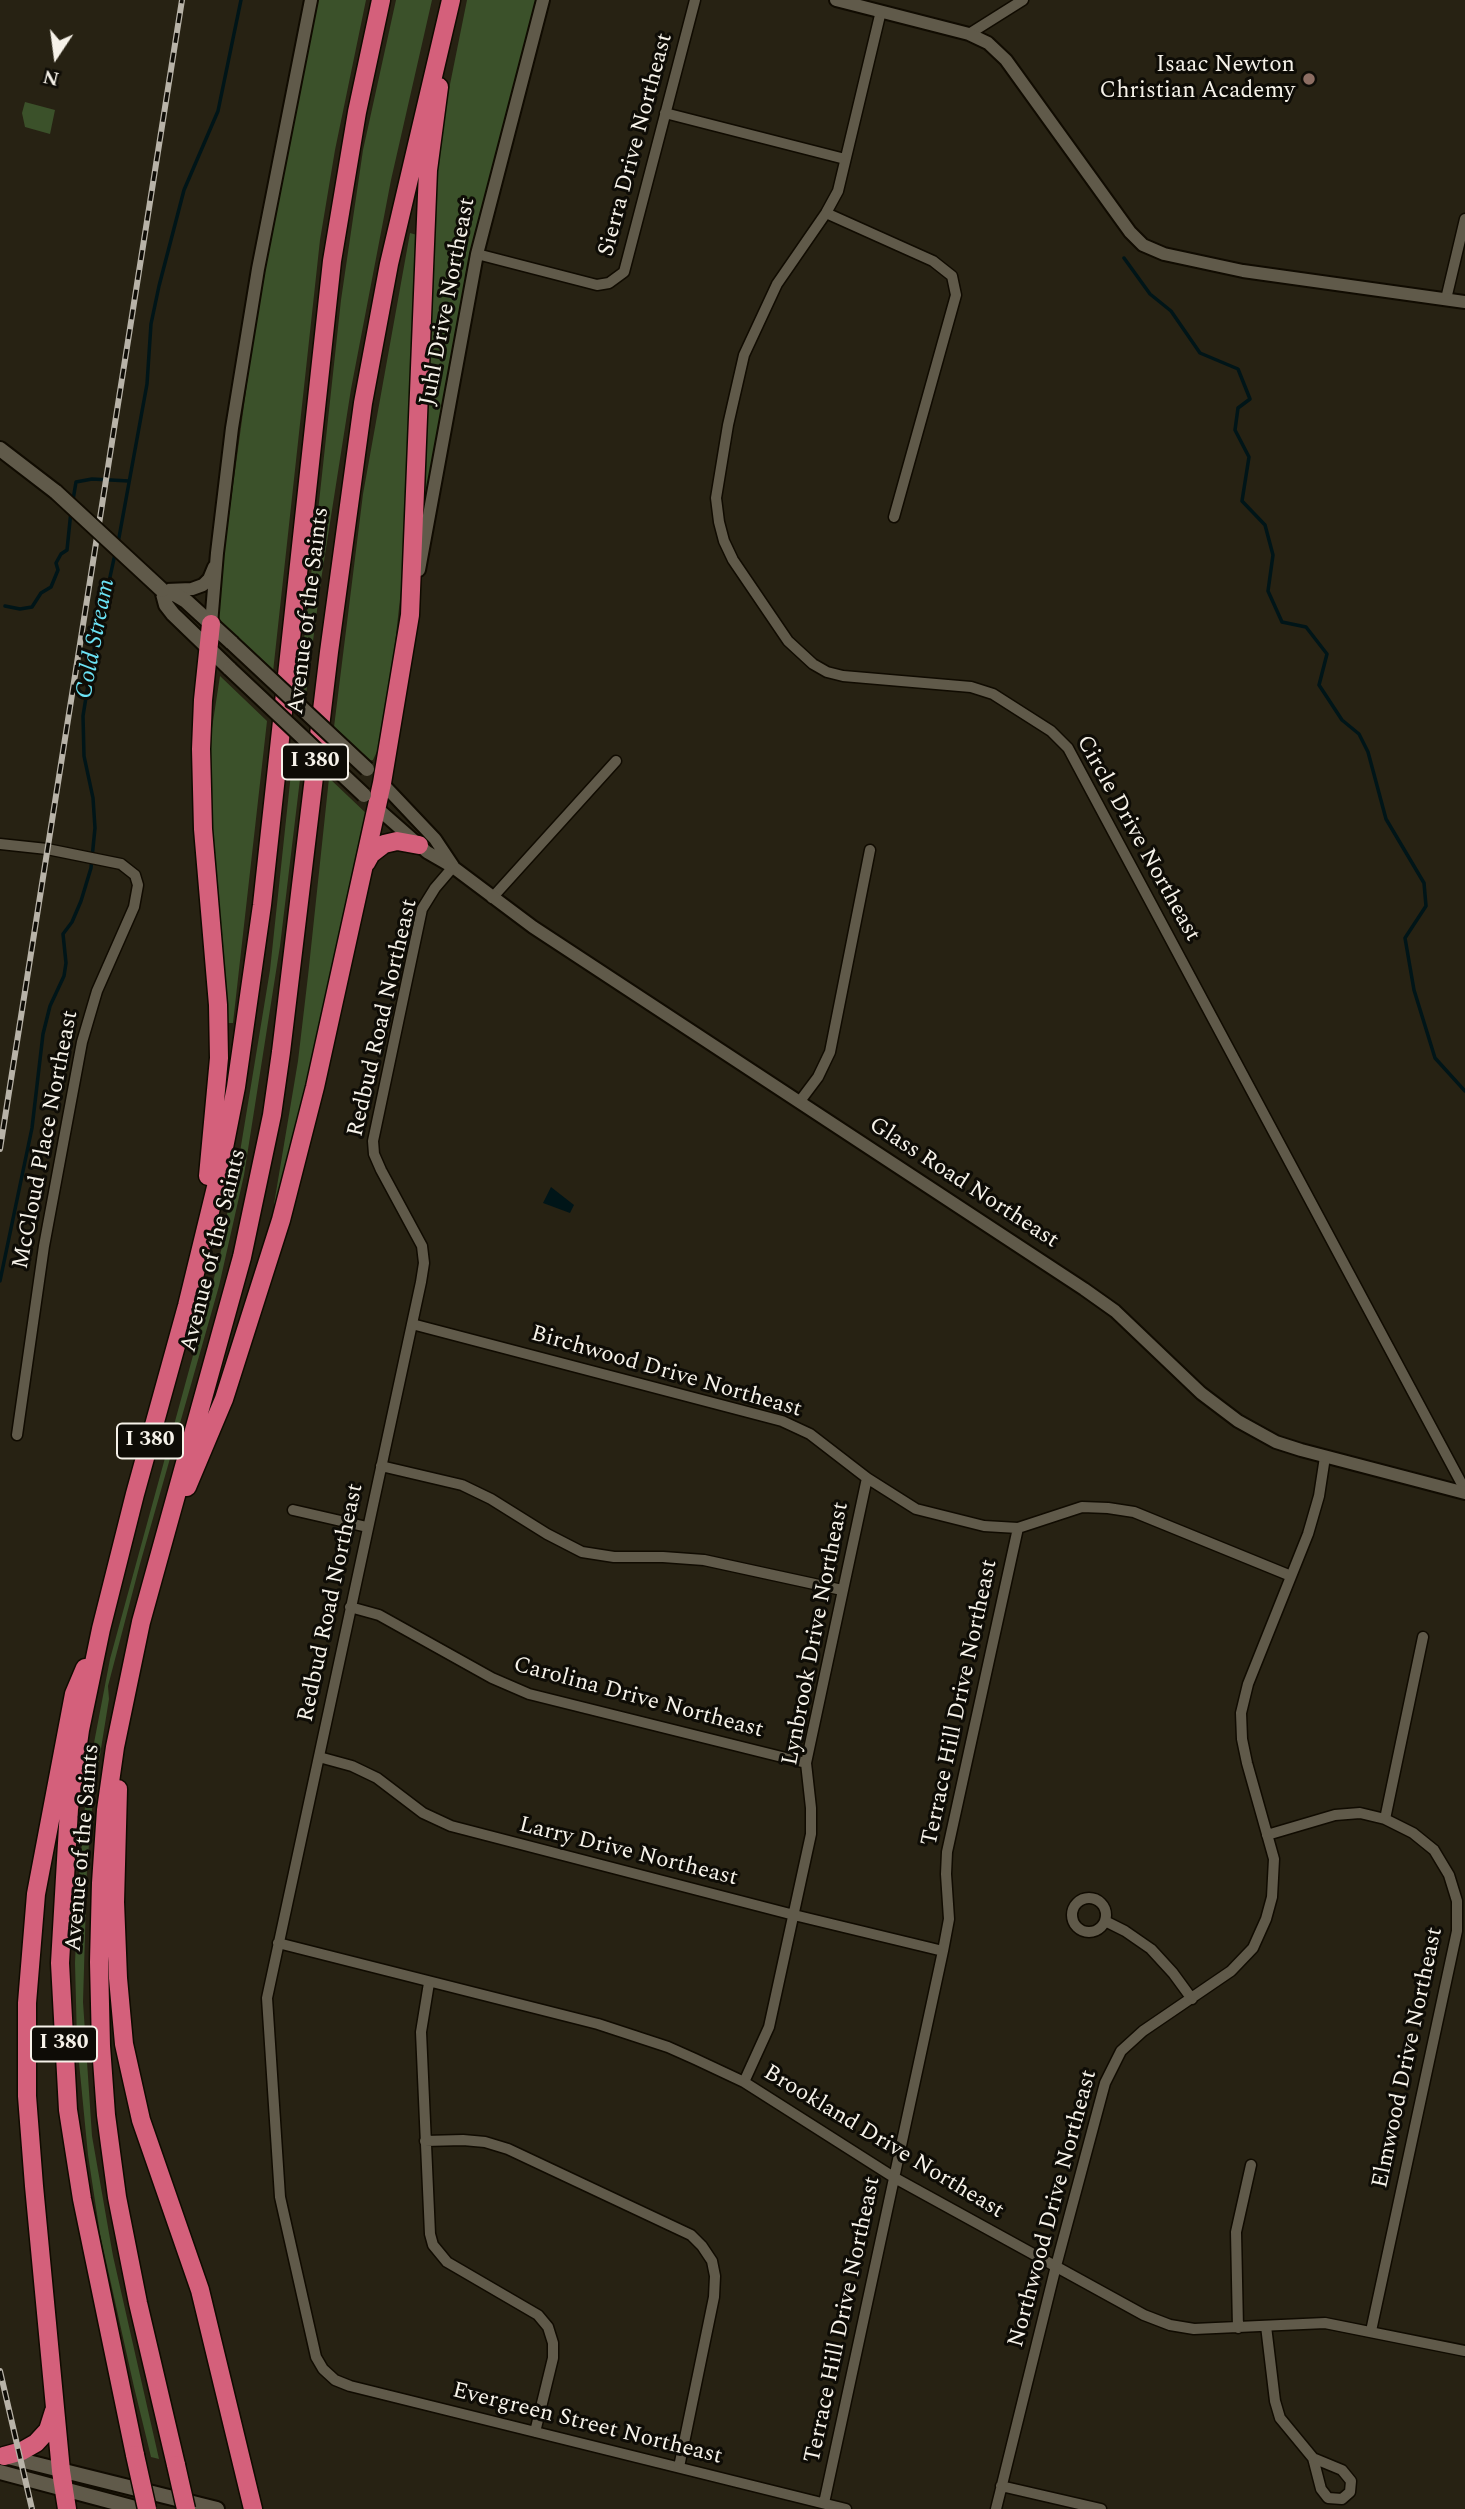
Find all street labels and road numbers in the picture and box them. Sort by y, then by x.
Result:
street label: Sierra Drive Northeast [594,30,680,260]
street label: Juhl Drive Northeast [415,196,483,408]
street label: Avenue of the Saints [284,506,336,716]
street label: Circle Drive Northeast [1069,731,1205,947]
road number: I 380 [282,744,348,780]
street label: Redbud Road Northeast [343,897,425,1139]
street label: McCloud Place Northeast [8,1008,86,1272]
street label: Glass Road Northeast [863,1112,1063,1256]
street label: Avenue of the Saints [176,1146,254,1356]
street label: Birchwood Drive Northeast [527,1321,805,1425]
road number: I 380 [117,1424,183,1458]
street label: Redbud Road Northeast [293,1481,371,1725]
street label: Lynbrook Drive Northeast [778,1500,856,1768]
street label: Terrace Hill Drive Northeast [917,1557,1005,1849]
street label: Carolina Drive Northeast [510,1652,766,1746]
street label: Avenue of the Saints [61,1743,107,1953]
street label: Larry Drive Northeast [516,1812,740,1894]
street label: Elmwood Drive Northeast [1368,1925,1450,2191]
road number: I 380 [31,2026,97,2062]
street label: Brookland Drive Northeast [758,2060,1008,2226]
street label: Northwood Drive Northeast [1004,2067,1104,2351]
street label: Terrace Hill Drive Northeast [800,2174,888,2466]
street label: Evergreen Street Northeast [449,2378,725,2472]

